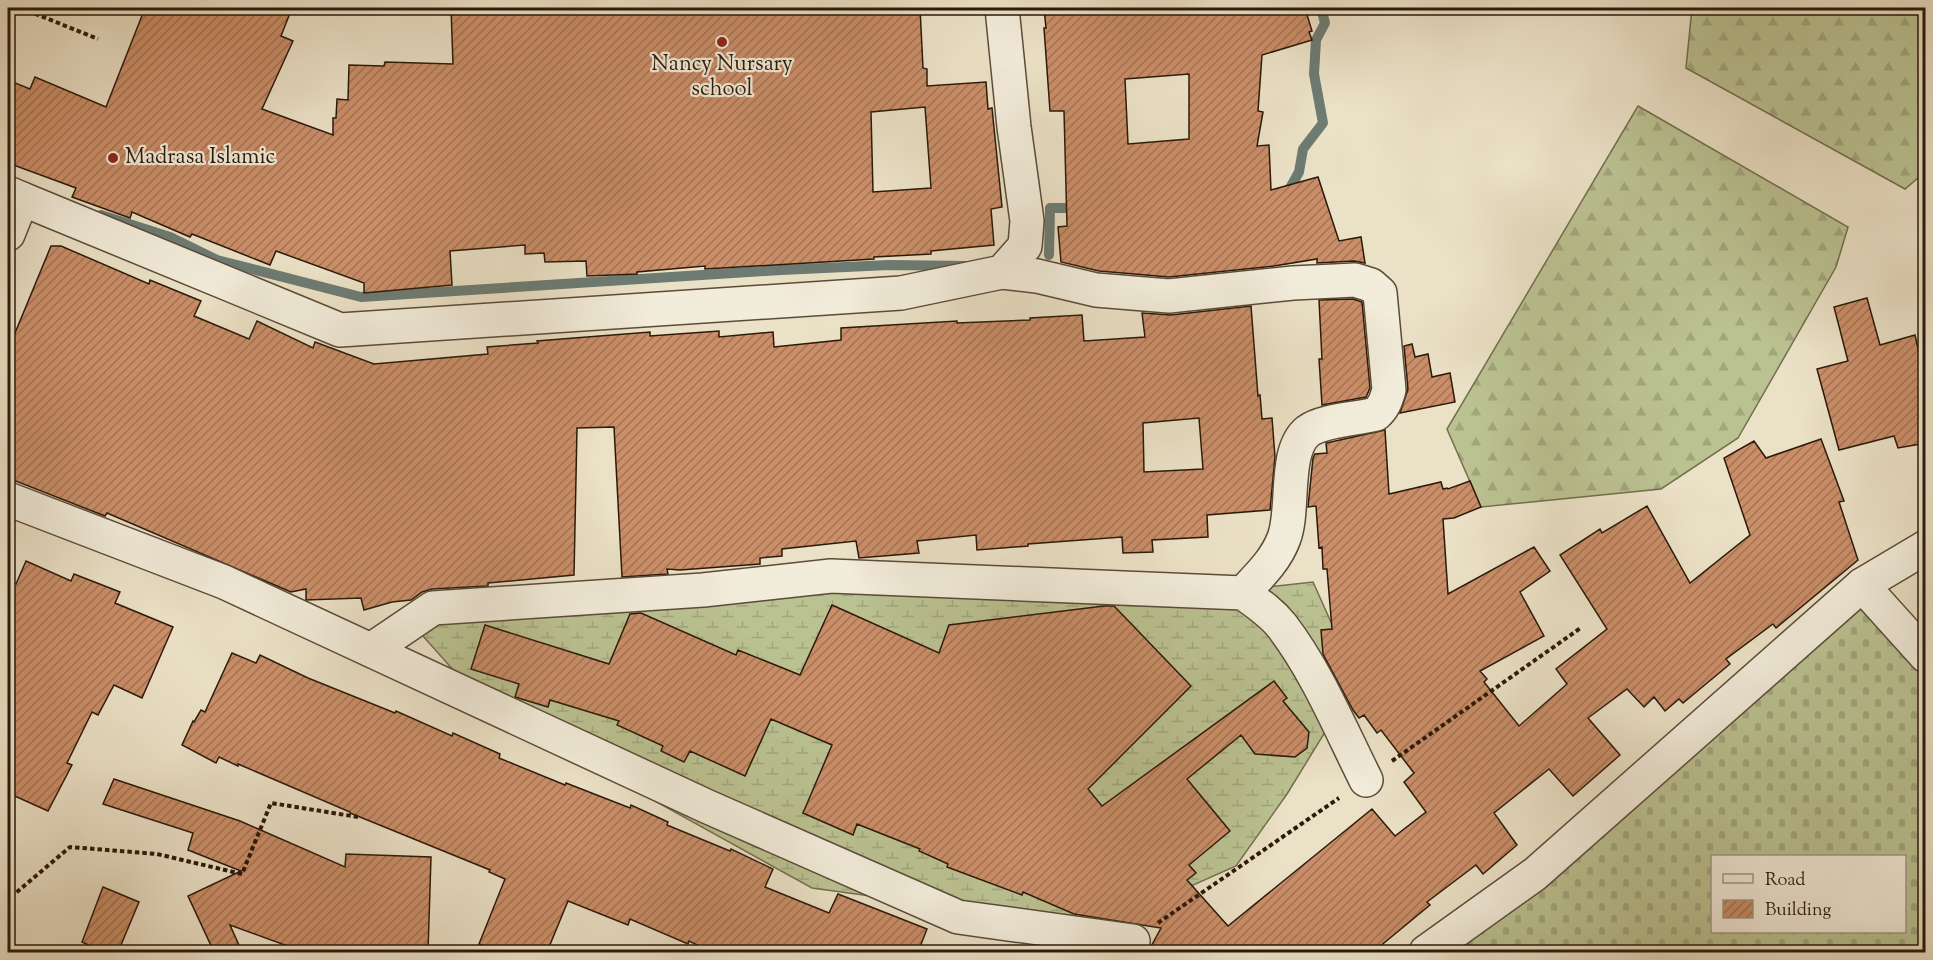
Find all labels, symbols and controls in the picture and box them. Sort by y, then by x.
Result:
marker: Nancy Nursary school [715,35,729,49]
place label: Nancy Nursary school [651,49,793,106]
place label: Madrasa Islamic [125,142,276,174]
marker: Madrasa Islamic [106,151,120,165]
legend [1711,855,1906,933]
text: Road [1765,868,1805,894]
text: Building [1765,898,1831,924]

